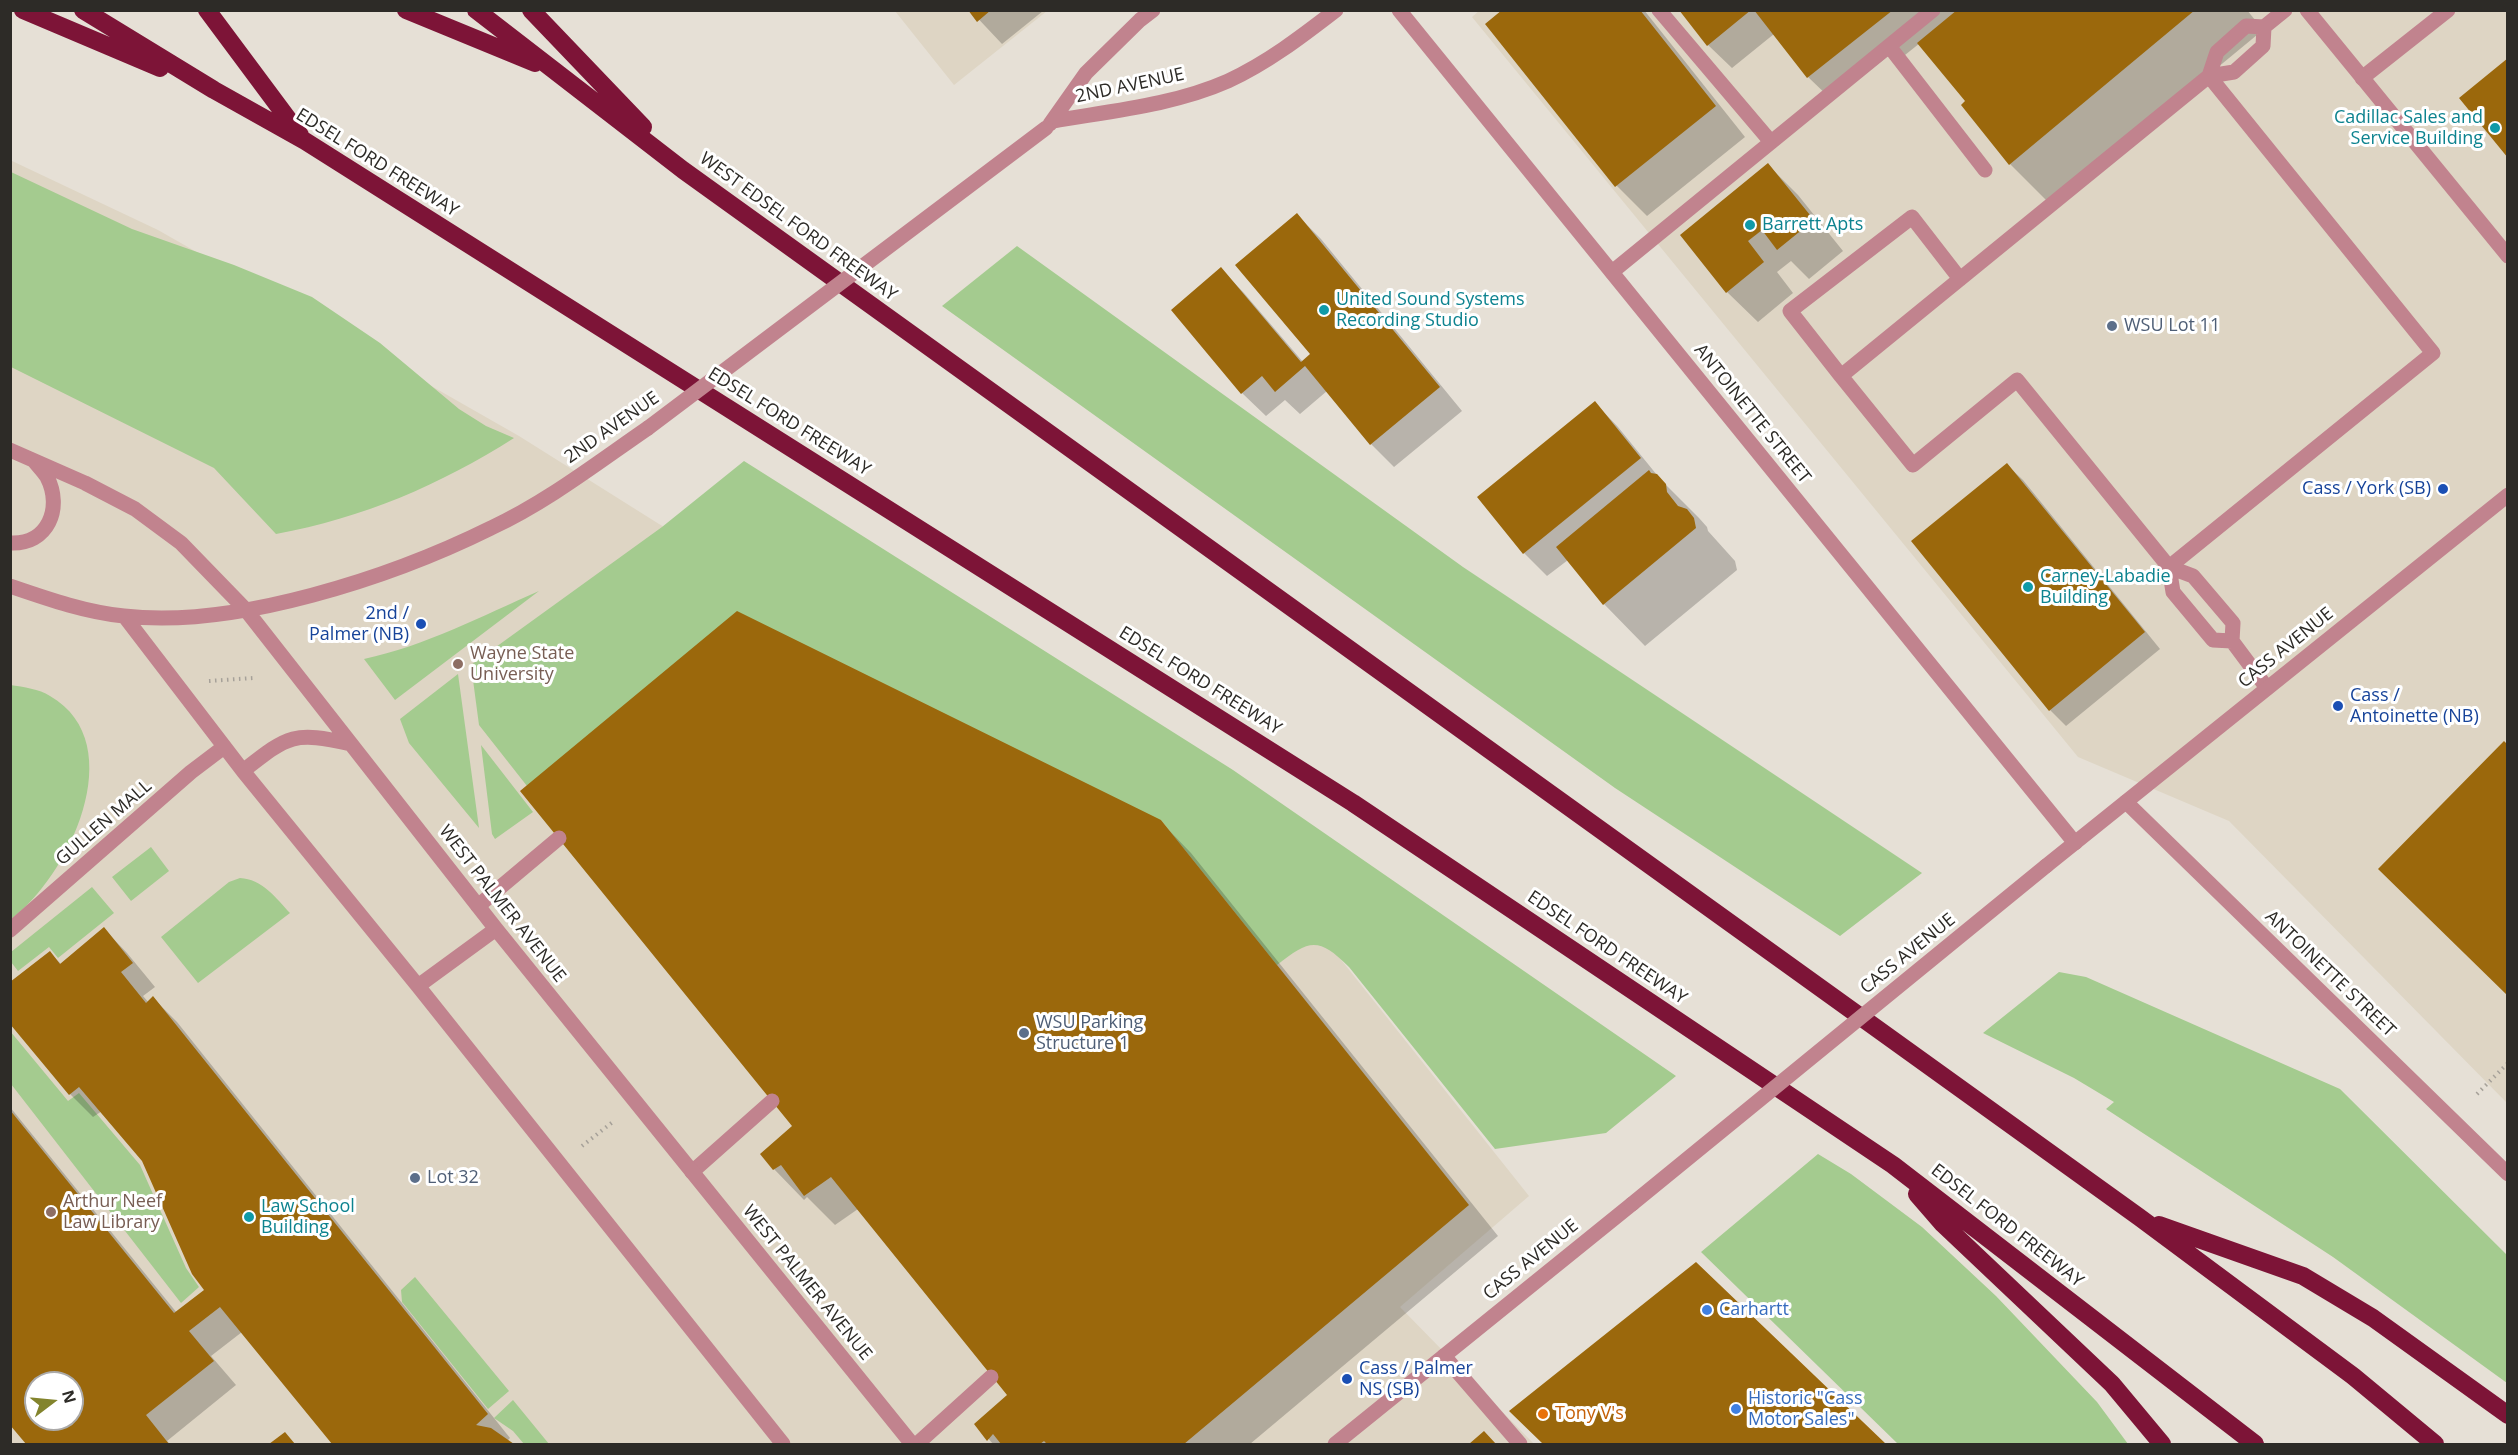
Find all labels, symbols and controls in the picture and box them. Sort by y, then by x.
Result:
street label: 2ND AVENUE [1074,64,1186,108]
street label: EDSEL FORD FREEWAY [292,104,462,222]
place label: Cadillac Sales and Service Building [2334,107,2483,150]
marker: Cadillac Sales and Service Building [2488,121,2502,135]
street label: WEST EDSEL FORD FREEWAY [695,148,901,306]
place label: Barrett Apts [1762,214,1863,236]
marker: Barrett Apts [1743,218,1757,232]
place label: United Sound Systems Recording Studio [1336,289,1525,332]
marker: United Sound Systems Recording Studio [1317,303,1331,317]
place label: WSU Lot 11 [2124,315,2220,337]
marker: WSU Lot 11 [2105,319,2119,333]
street label: ANTOINETTE STREET [1689,340,1815,488]
street label: EDSEL FORD FREEWAY [704,363,874,481]
street label: 2ND AVENUE [561,387,663,469]
place label: Cass / York (SB) [2302,478,2431,500]
marker: Cass / York (SB) [2436,482,2450,496]
place label: Carney-Labadie Building [2040,566,2171,608]
marker: Carney-Labadie Building [2021,580,2035,594]
place label: 2nd / Palmer (NB) [309,603,409,646]
street label: CASS AVENUE [2234,603,2338,693]
marker: 2nd / Palmer (NB) [414,617,428,631]
street label: EDSEL FORD FREEWAY [1115,622,1285,740]
place label: Wayne State University [470,643,574,686]
marker: Wayne State University [451,657,465,671]
place label: Cass / Antoinette (NB) [2350,685,2479,728]
marker: Cass / Antoinette (NB) [2331,699,2345,713]
street label: GULLEN MALL [52,776,156,870]
street label: WEST PALMER AVENUE [434,821,570,987]
street label: EDSEL FORD FREEWAY [1523,887,1691,1009]
street label: ANTOINETTE STREET [2260,906,2400,1042]
street label: CASS AVENUE [1856,909,1960,999]
place label: WSU Parking Structure 1 [1036,1012,1143,1054]
marker: WSU Parking Structure 1 [1017,1026,1031,1040]
street label: EDSEL FORD FREEWAY [1926,1160,2088,1292]
place label: Lot 32 [427,1167,479,1189]
marker: Lot 32 [408,1171,422,1185]
place label: Arthur Neef Law Library [63,1191,162,1234]
place label: Law School Building [261,1196,355,1238]
street label: WEST PALMER AVENUE [738,1201,876,1365]
marker: Arthur Neef Law Library [44,1205,58,1219]
marker: Law School Building [242,1210,256,1224]
street label: CASS AVENUE [1479,1215,1583,1305]
place label: Carhartt [1719,1299,1789,1321]
marker: Carhartt [1700,1303,1714,1317]
place label: Cass / Palmer NS (SB) [1359,1358,1473,1400]
north arrow [24,1371,84,1431]
marker: Cass / Palmer NS (SB) [1340,1372,1354,1386]
text: N [57,1387,82,1406]
place label: Historic "Cass Motor Sales" [1748,1388,1863,1430]
marker: Historic "Cass Motor Sales" [1729,1402,1743,1416]
place label: Tony V's [1555,1403,1624,1425]
marker: Tony V's [1536,1407,1550,1421]

